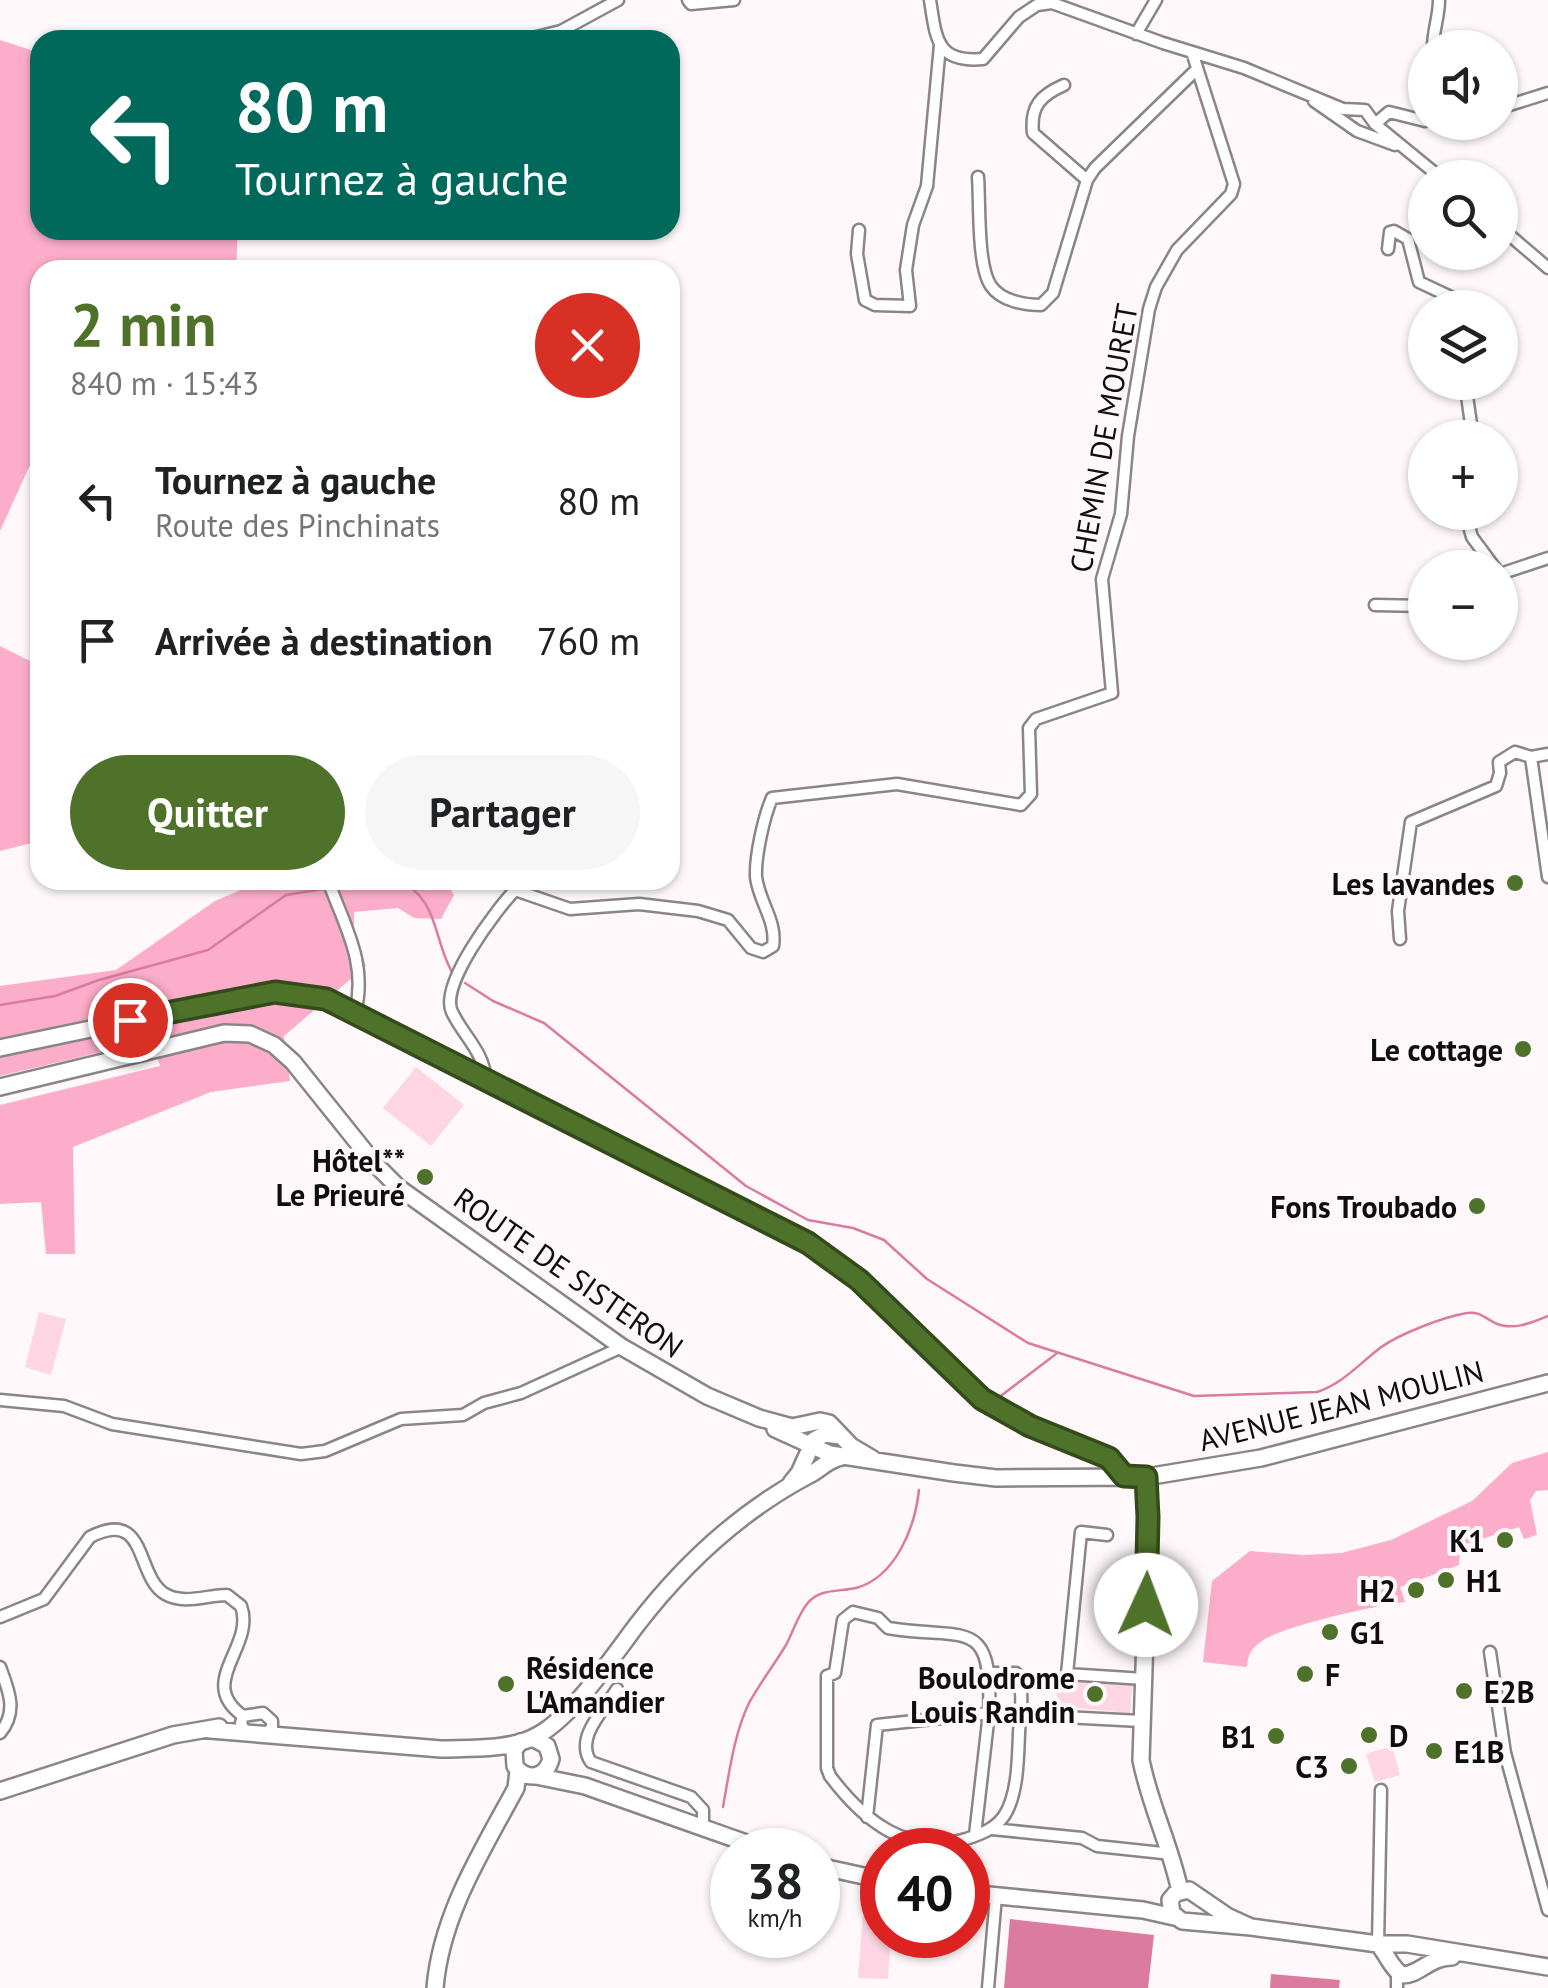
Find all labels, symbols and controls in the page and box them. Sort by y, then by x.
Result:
map controls [1408,30,1518,660]
button: sound [1408,30,1518,140]
text: 80 m [235,61,388,151]
icon: left [70,70,200,200]
text: Tournez à gauche [235,149,569,207]
button: search [1408,160,1518,270]
text: 2 min [70,285,216,363]
button: layers [1408,290,1518,400]
button: close [535,293,640,398]
street label: CHEMIN DE MOURET [1060,300,1146,575]
text: 840 m · 15:43 [70,362,259,404]
button: + [1408,420,1518,530]
text: Tournez à gauche [155,455,436,504]
icon: left [70,473,125,528]
text: 80 m [558,476,640,525]
text: Route des Pinchinats [155,504,440,546]
button: − [1408,550,1518,660]
icon: arrive [70,613,125,668]
text: Arrivée à destination [155,616,493,665]
text: 760 m [537,616,640,665]
button: Quitter [70,755,345,870]
button: Partager [365,755,640,870]
place label: Les lavandes [1332,864,1495,903]
marker: Les lavandes [1504,872,1526,894]
pin [88,978,173,1063]
icon: arrive [103,993,158,1048]
place label: Le cottage [1370,1030,1503,1069]
marker: Le cottage [1512,1038,1534,1060]
place label: Hôtel** Le Prieuré [276,1141,405,1214]
marker: Hôtel** Le Prieuré [414,1166,436,1188]
street label: ROUTE DE SISTERON [447,1178,691,1366]
place label: Fons Troubado [1270,1187,1457,1226]
marker: Fons Troubado [1466,1195,1488,1217]
street label: AVENUE JEAN MOULIN [1195,1351,1487,1459]
place label: K1 [1449,1521,1485,1560]
marker: K1 [1494,1529,1516,1551]
position arrow [1094,1553,1198,1657]
place label: H1 [1466,1561,1503,1600]
marker: H1 [1435,1569,1457,1591]
place label: H2 [1359,1571,1396,1610]
marker: H2 [1405,1579,1427,1601]
place label: G1 [1350,1613,1385,1652]
marker: G1 [1319,1621,1341,1643]
place label: Résidence L'Amandier [526,1648,665,1721]
place label: F [1325,1655,1340,1694]
place label: Boulodrome Louis Randin [910,1658,1075,1731]
marker: F [1294,1663,1316,1685]
place label: E2B [1484,1672,1534,1711]
marker: Résidence L'Amandier [495,1673,517,1695]
marker: E2B [1453,1680,1475,1702]
marker: Boulodrome Louis Randin [1084,1683,1106,1705]
place label: D [1389,1716,1408,1755]
place label: B1 [1221,1717,1256,1756]
marker: D [1358,1724,1380,1746]
marker: B1 [1265,1725,1287,1747]
place label: E1B [1454,1732,1504,1771]
marker: E1B [1423,1740,1445,1762]
place label: C3 [1295,1747,1329,1786]
marker: C3 [1338,1755,1360,1777]
speed limit sign: 40 [860,1828,990,1958]
text: 38 [747,1848,803,1913]
text: km/h [748,1902,802,1934]

